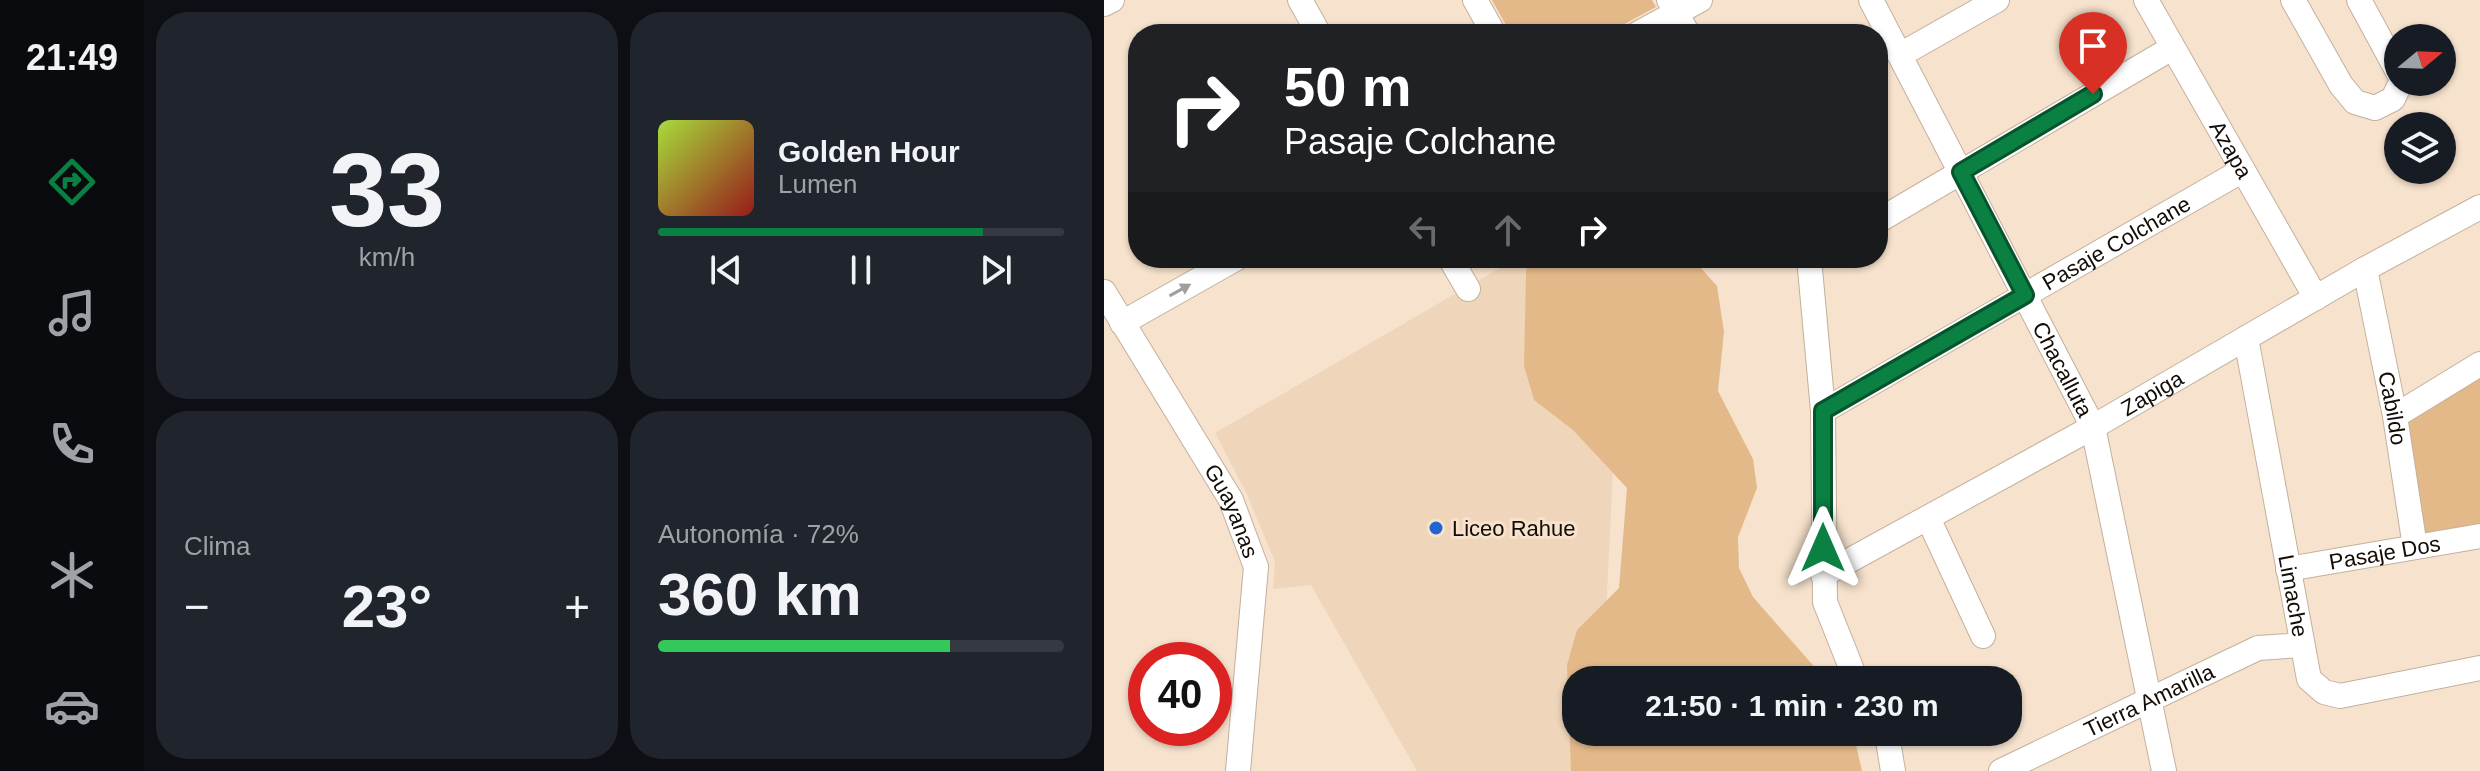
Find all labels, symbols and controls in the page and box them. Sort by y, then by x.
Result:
pin [2059,12,2127,94]
icon: arrive [2071,24,2115,68]
north arrow [2384,24,2456,96]
map controls [2384,24,2456,184]
text: 21:49 [26,37,118,78]
text: 50 m [1284,55,1412,118]
icon: right [1152,56,1256,160]
button: layers [2384,112,2456,184]
street label: Azapa [2204,116,2257,184]
text: Pasaje Colchane [1284,121,1556,162]
text: 33 [329,132,445,248]
text: Golden Hour [778,135,960,168]
icon: directions [44,154,100,210]
text: Lumen [778,169,858,199]
street label: Pasaje Colchane [2038,191,2195,295]
icon: left [1402,208,1446,252]
icon: ahead [1486,208,1530,252]
icon: right [1570,208,1614,252]
text: km/h [359,242,415,272]
icon: previous [704,248,748,292]
icon: pause [839,248,883,292]
icon: next [974,248,1018,292]
one-way arrow [1168,283,1191,297]
icon: music [44,285,100,341]
street label: Chacalluta [2027,317,2098,422]
street label: Zapiga [2117,365,2188,421]
street label: Cabildo [2373,369,2411,447]
icon: phone [44,416,100,472]
street label: Guayanas [1199,460,1263,561]
position arrow [1781,506,1865,590]
place label: Liceo Rahue [1452,516,1576,541]
text: Autonomía · 72% [658,519,859,549]
marker: Liceo Rahue [1427,519,1445,537]
text: Clima [184,531,250,561]
street label: Pasaje Dos [2327,531,2442,575]
icon: climate [44,547,100,603]
street label: Limache [2273,553,2313,639]
text: 360 km [658,561,862,628]
text: 23° [342,573,432,640]
text: − [184,582,210,631]
text: + [564,582,590,631]
speed limit sign: 40 [1128,642,1232,746]
street label: Tierra Amarilla [2080,659,2219,742]
icon: car [44,678,100,734]
text: 21:50 · 1 min · 230 m [1645,689,1939,722]

